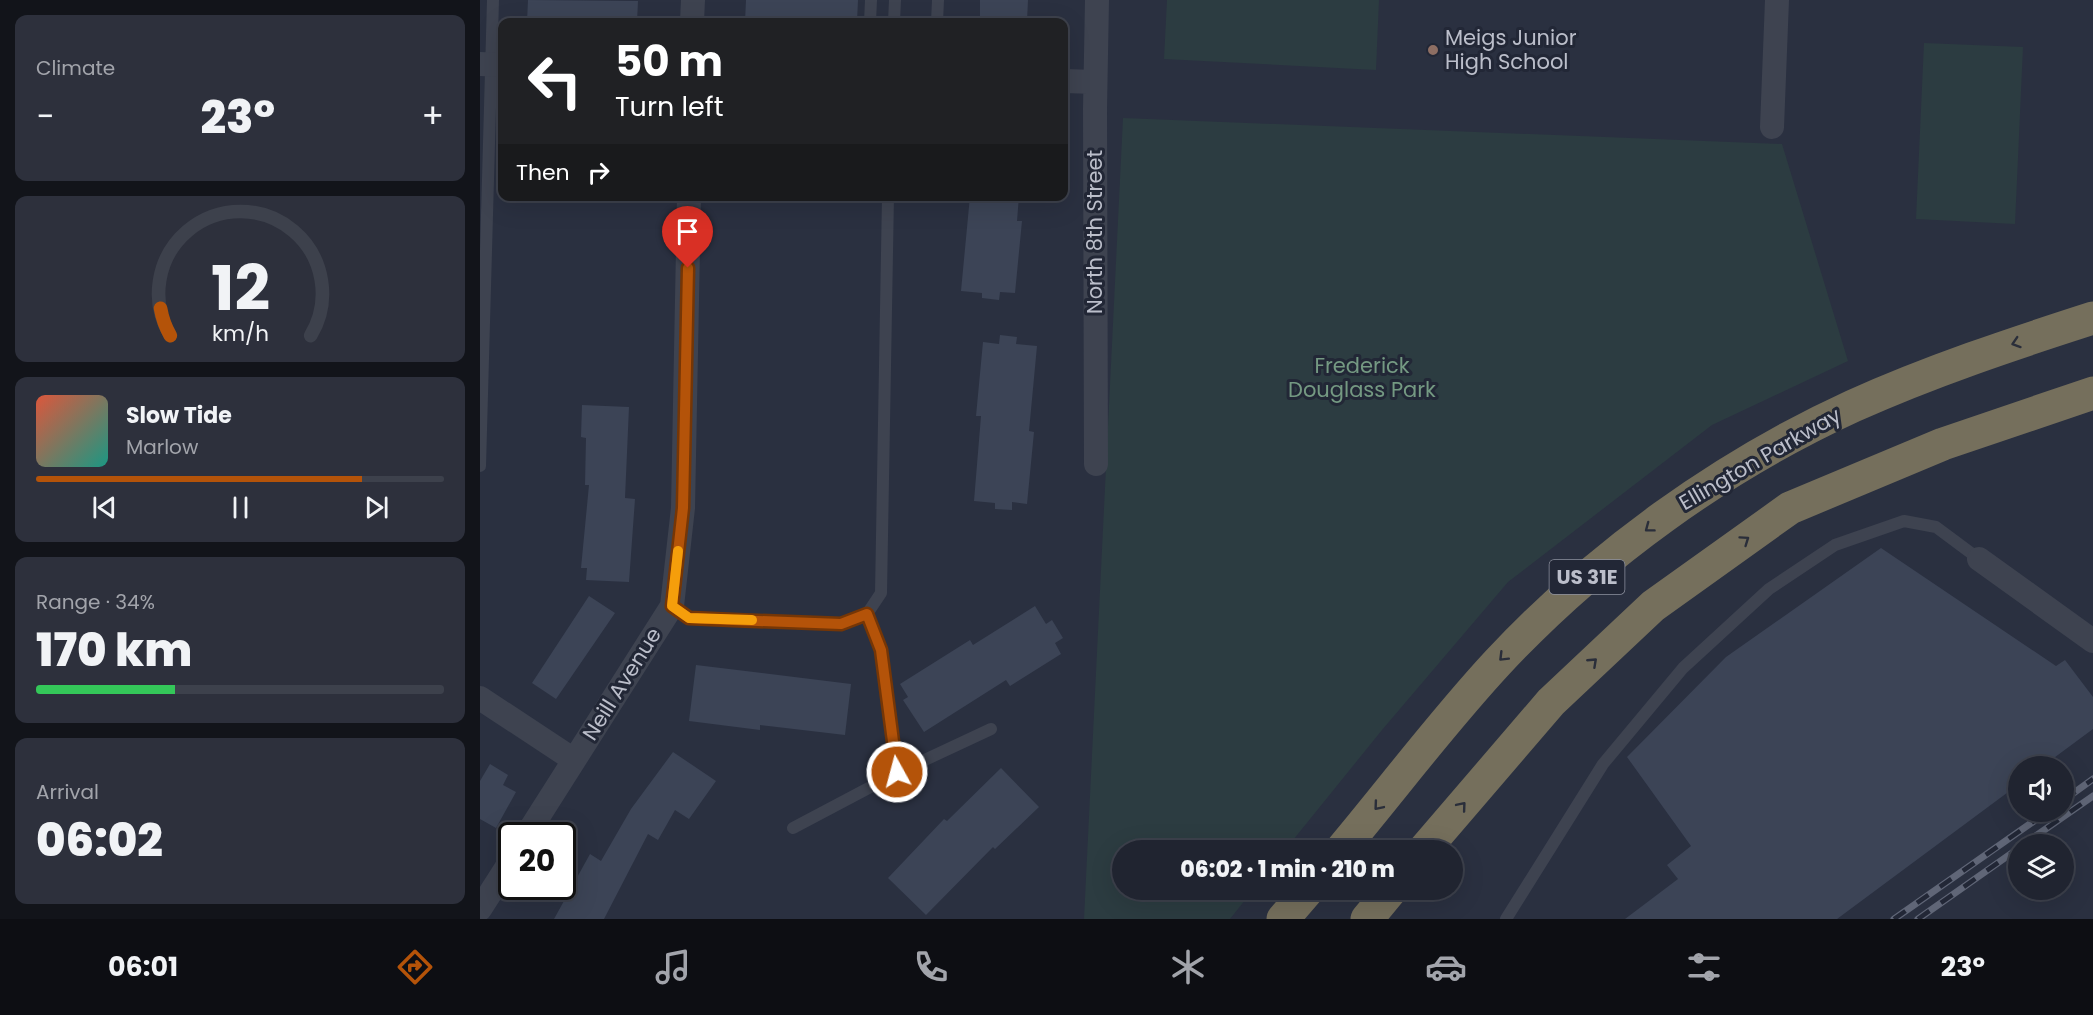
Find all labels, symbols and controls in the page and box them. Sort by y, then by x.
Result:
place label: Meigs Junior High School [1445,23,1577,76]
text: 50 m [615,32,723,91]
icon: left [516,42,594,120]
marker: Meigs Junior High School [1426,43,1440,57]
text: Climate [36,54,115,82]
text: 23° [200,86,275,149]
text: Turn left [615,88,724,125]
text: − [36,93,54,140]
text: + [421,93,444,140]
street label: North 8th Street [1080,150,1109,314]
icon: right [582,156,615,189]
text: Then [516,157,570,188]
pin [662,206,713,268]
icon: arrive [671,215,704,248]
text: 12 [210,244,270,332]
text: km/h [211,318,269,349]
one-way arrow [2011,335,2022,348]
park label: Frederick Douglass Park [1288,351,1436,404]
text: Slow Tide [126,400,232,431]
street label: Ellington Parkway [1674,400,1846,517]
text: Marlow [126,433,198,461]
icon: previous [88,491,121,524]
icon: pause [224,491,257,524]
icon: next [360,491,393,524]
one-way arrow [1645,521,1656,532]
one-way arrow [1738,536,1749,547]
road number: US 31E [1550,560,1624,594]
text: Range · 34% [36,588,155,616]
text: 170 km [36,619,192,682]
street label: Neill Avenue [575,622,668,746]
one-way arrow [1500,650,1510,661]
one-way arrow [1586,658,1596,669]
position arrow [865,740,929,804]
map controls [2008,756,2074,900]
button: sound [2008,756,2074,822]
text: Arrival [36,778,99,806]
one-way arrow [1374,799,1385,810]
one-way arrow [1454,802,1465,813]
text: 06:02 [36,809,163,872]
speed limit sign: 20 [498,822,576,900]
button: layers [2008,834,2074,900]
text: 06:02 · 1 min · 210 m [1180,854,1395,885]
icon: directions [394,946,436,988]
icon: music [652,946,694,988]
icon: phone [910,946,952,988]
icon: climate [1167,946,1209,988]
icon: car [1425,946,1467,988]
icon: filters [1683,946,1725,988]
text: 06:01 [108,948,178,985]
text: 23° [1941,948,1985,985]

